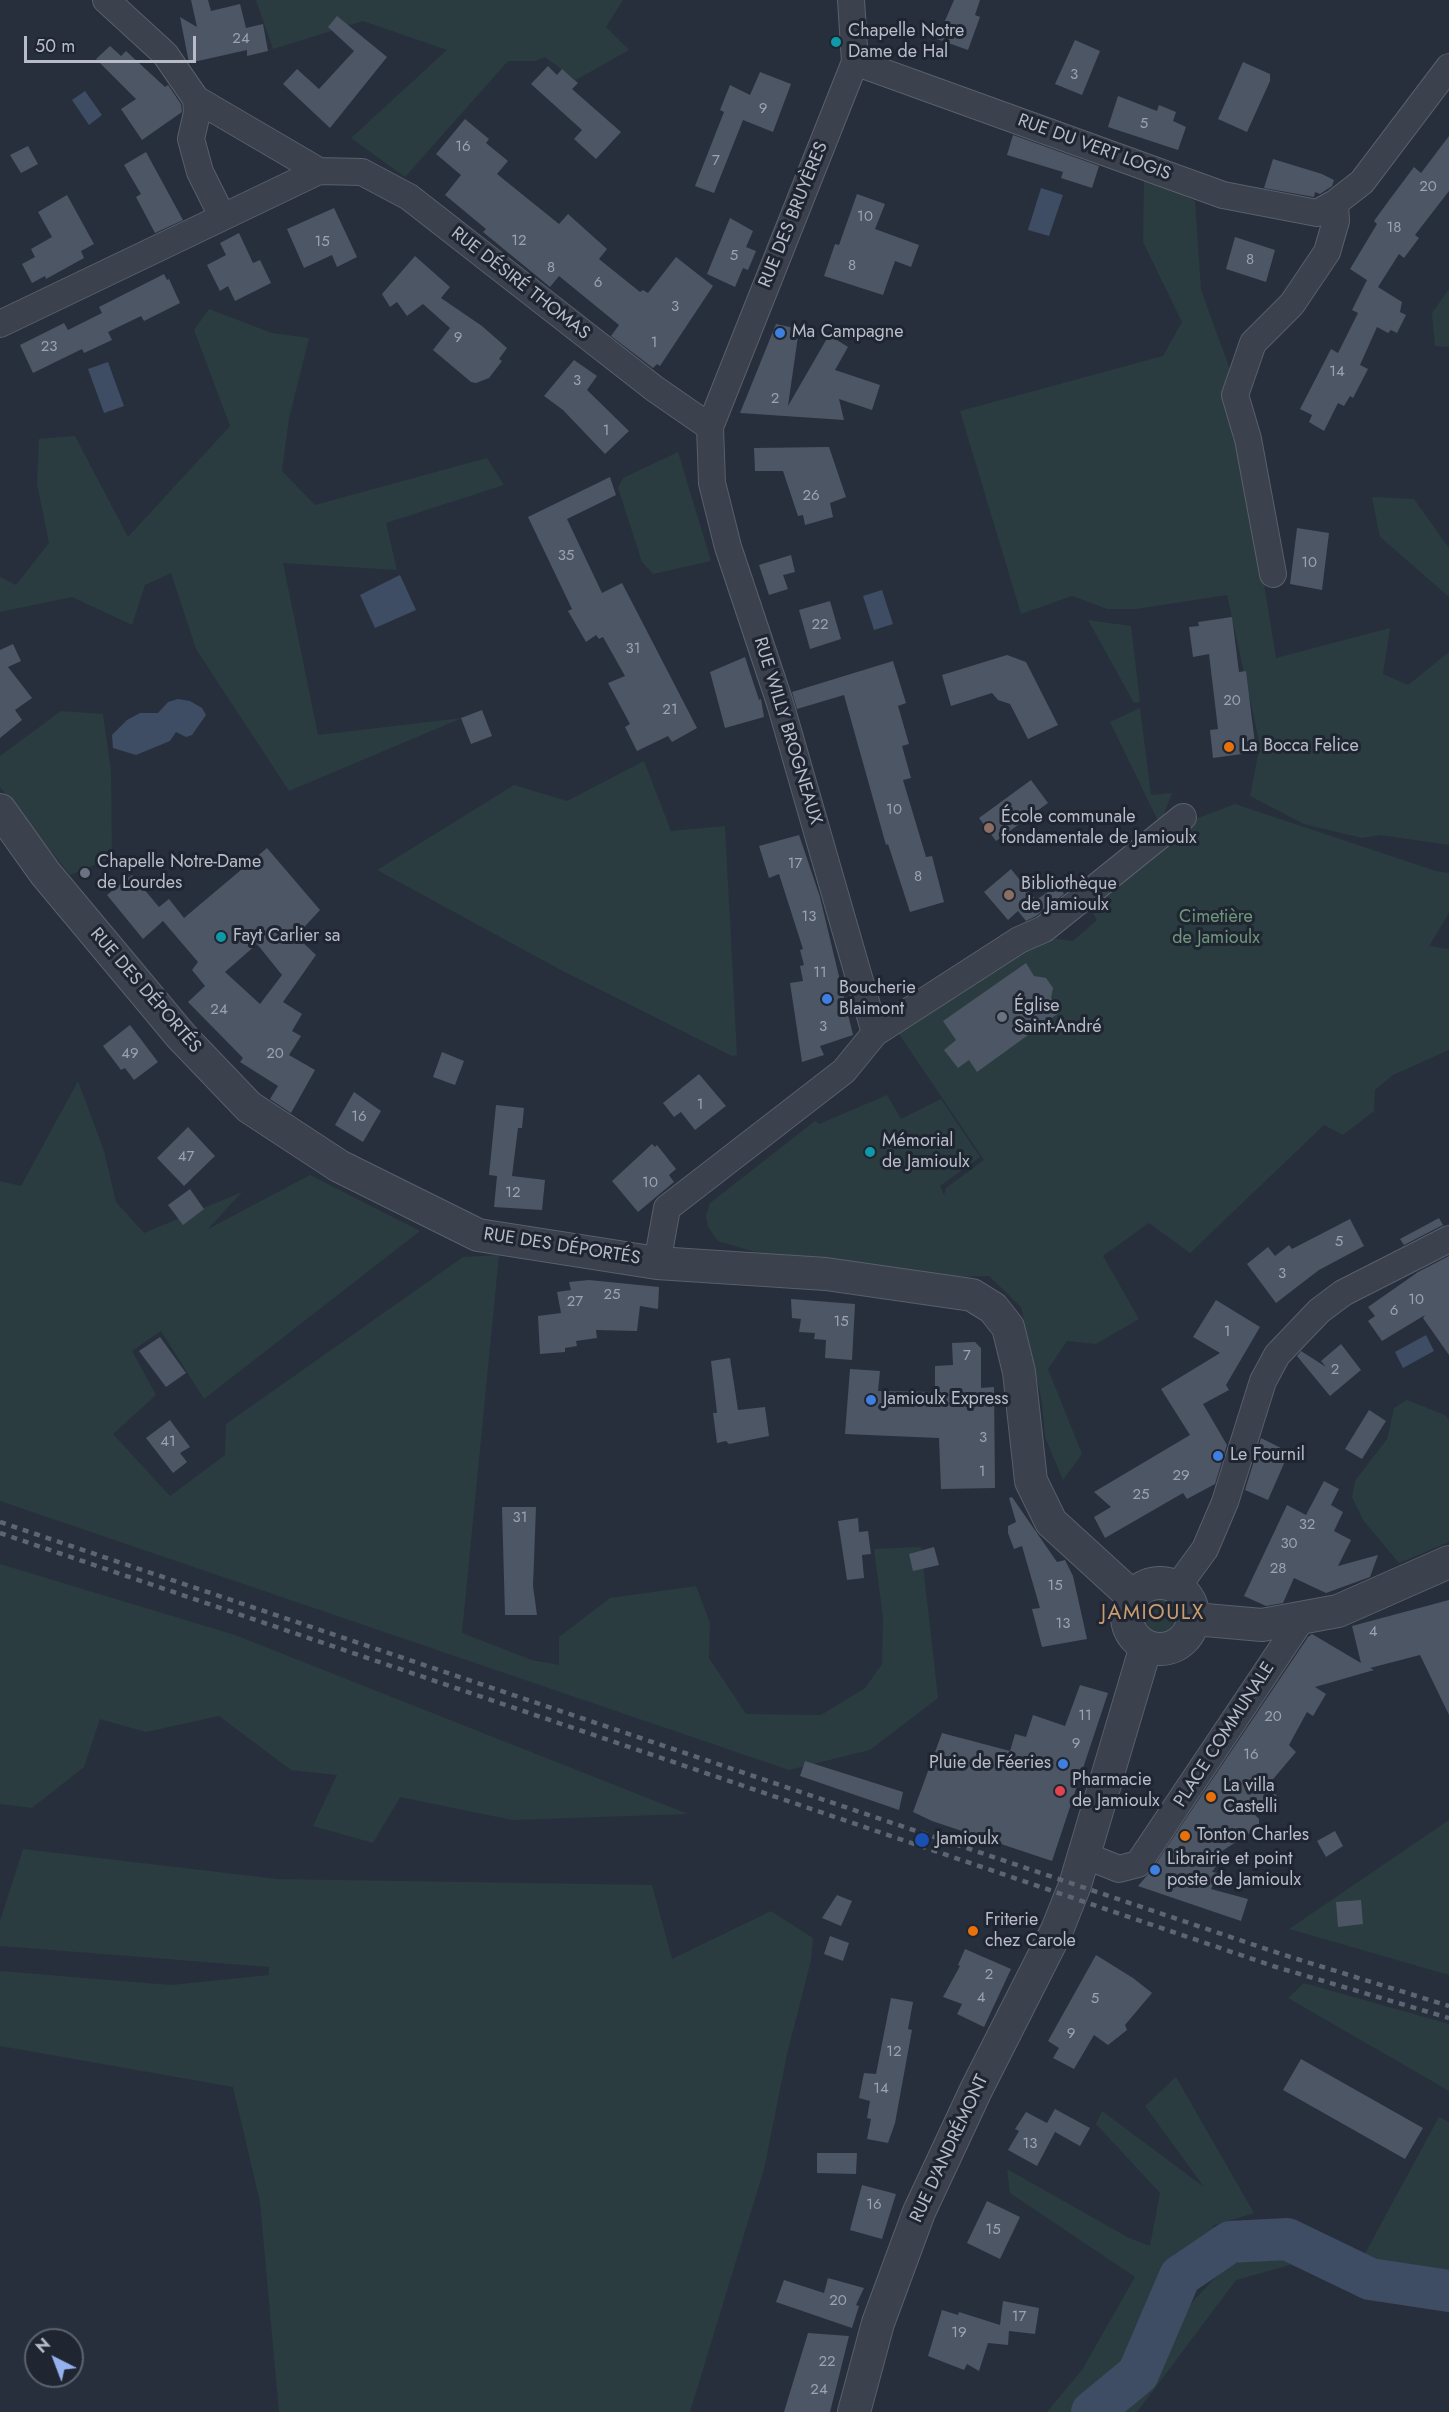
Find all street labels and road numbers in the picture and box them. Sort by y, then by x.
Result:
street label: RUE DU VERT LOGIS [1015,110,1173,186]
street label: RUE DES BRUYÈRES [755,139,833,291]
street label: RUE DÉSIRÉ THOMAS [446,223,594,345]
street label: RUE WILLY BROGNEAUX [748,635,826,827]
street label: RUE DES DÉPORTÉS [85,924,205,1058]
street label: RUE DES DÉPORTÉS [482,1224,642,1270]
street label: PLACE COMMUNALE [1170,1659,1280,1811]
street label: RUE D'ANDRÉMONT [906,2072,994,2226]

